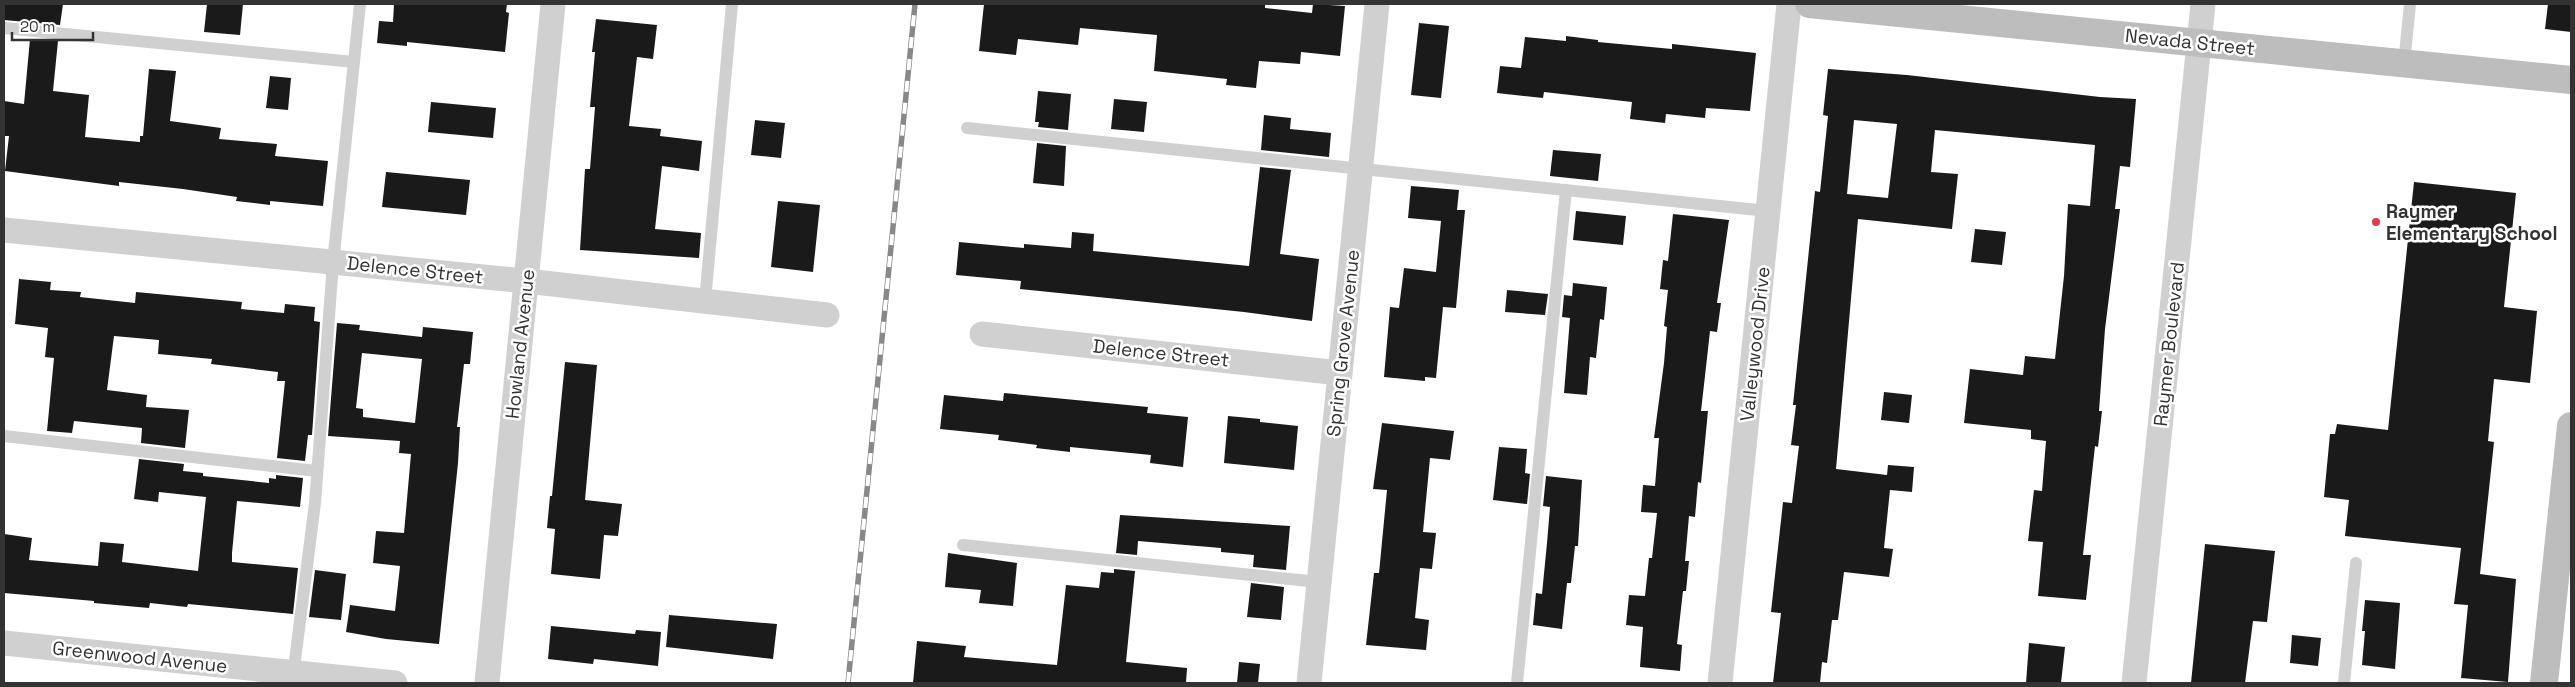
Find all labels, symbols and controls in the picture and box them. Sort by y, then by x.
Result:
scale bar [12,10,94,42]
text: 20 m [20,17,55,36]
street label: Nevada Street [2124,23,2256,61]
place label: Raymer Elementary School [2386,199,2558,246]
marker: Raymer Elementary School [2370,216,2382,228]
street label: Spring Grove Avenue [1321,248,1365,438]
street label: Delence Street [346,250,484,290]
street label: Raymer Boulevard [2148,260,2190,428]
street label: Valleywood Drive [1734,265,1776,423]
street label: Howland Avenue [500,268,540,420]
street label: Delence Street [1092,333,1230,373]
street label: Greenwood Avenue [51,635,229,679]

